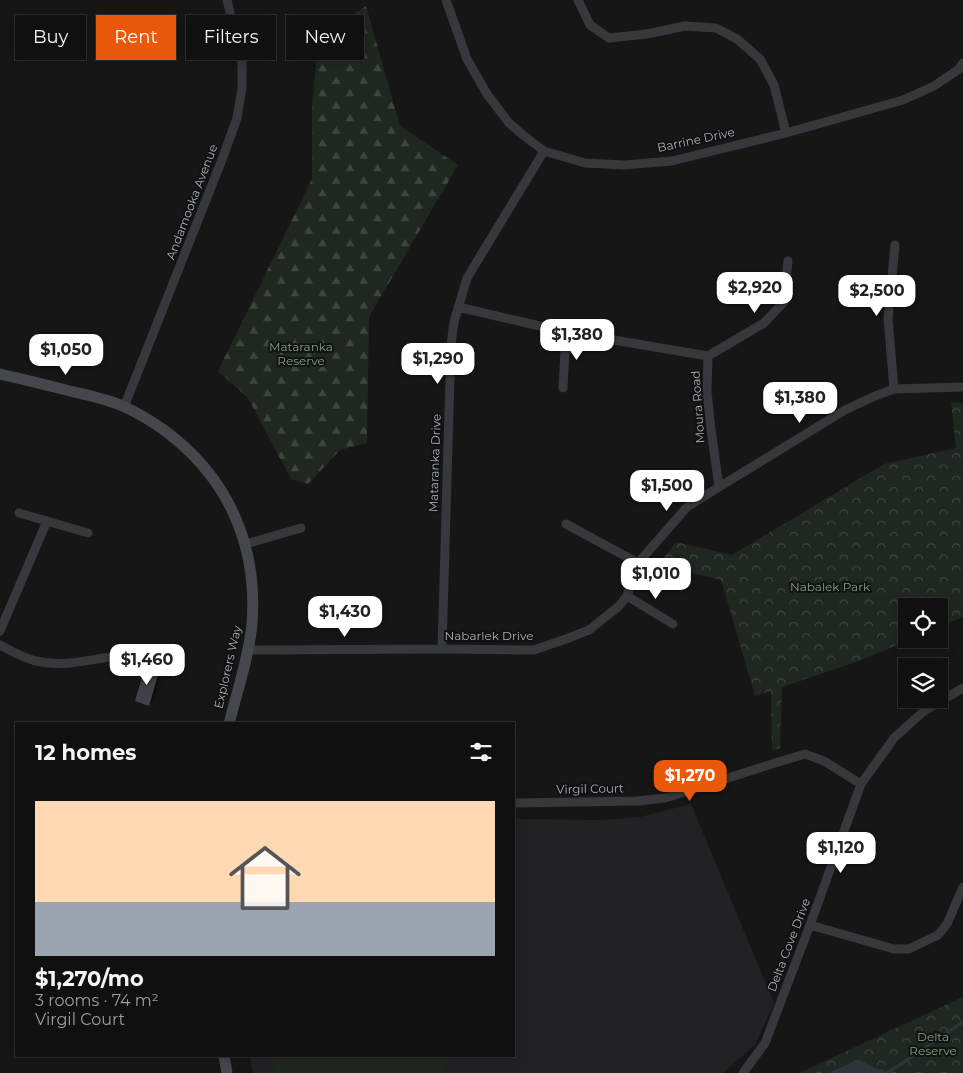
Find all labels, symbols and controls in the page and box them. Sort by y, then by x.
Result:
chip: Buy [15,15,86,60]
chip: Rent [96,15,176,60]
chip: Filters [186,15,276,60]
chip: New [286,15,364,60]
street label: Barrine Drive [656,124,736,155]
street label: Andamooka Avenue [163,142,220,262]
pin: $2,920 [714,272,796,314]
pin: $2,500 [836,274,918,317]
text: $2,920 [728,278,782,297]
text: $2,500 [849,281,905,300]
pin: $1,380 [536,318,618,361]
text: $1,380 [551,325,603,344]
pin: $1,050 [25,334,107,376]
park label: Mataranka Reserve [269,339,333,368]
text: $1,050 [40,340,92,359]
pin: $1,290 [397,342,479,385]
text: $1,290 [412,349,464,368]
street label: Moura Road [687,370,708,444]
pin: $1,380 [759,382,841,424]
text: $1,380 [774,388,826,407]
street label: Mataranka Drive [425,414,444,512]
pin: $1,500 [626,470,708,512]
text: $1,500 [641,476,693,495]
pin: $1,010 [615,558,697,600]
text: $1,010 [632,564,680,583]
park label: Nabalek Park [790,579,871,594]
pin: $1,430 [304,596,386,638]
map controls [898,598,948,708]
button: locate [898,598,948,648]
text: $1,430 [319,602,371,621]
street label: Explorers Way [211,623,244,710]
street label: Nabarlek Drive [445,628,533,643]
pin: $1,460 [106,644,188,686]
text: $1,460 [121,650,173,669]
button: layers [898,658,948,708]
icon: filters [467,738,495,766]
text: 12 homes [35,740,136,765]
pin: $1,270 [649,760,731,802]
text: $1,270 [665,766,715,785]
street label: Virgil Court [556,780,624,797]
pin: $1,120 [800,832,882,874]
icon: home [220,833,310,923]
text: $1,120 [818,838,864,857]
street label: Delta Cove Drive [764,896,813,994]
text: $1,270/mo [35,966,144,991]
text: 3 rooms · 74 m² [35,991,159,1010]
text: Virgil Court [35,1010,125,1029]
park label: Delta Reserve [909,1029,957,1058]

